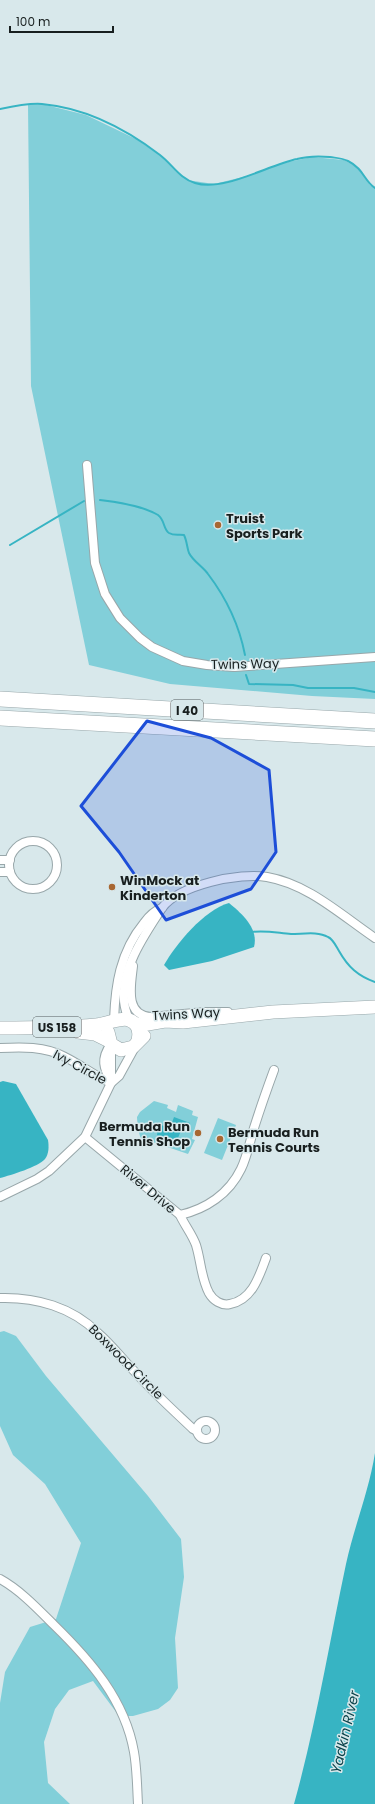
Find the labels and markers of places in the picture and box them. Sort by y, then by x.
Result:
place label: Truist Sports Park [226,509,303,543]
marker: Truist Sports Park [213,520,223,530]
place label: WinMock at Kinderton [120,871,199,905]
marker: WinMock at Kinderton [107,882,117,892]
place label: Bermuda Run Tennis Shop [99,1117,190,1151]
place label: Bermuda Run Tennis Courts [228,1123,320,1157]
marker: Bermuda Run Tennis Shop [193,1128,203,1138]
marker: Bermuda Run Tennis Courts [215,1134,225,1144]

